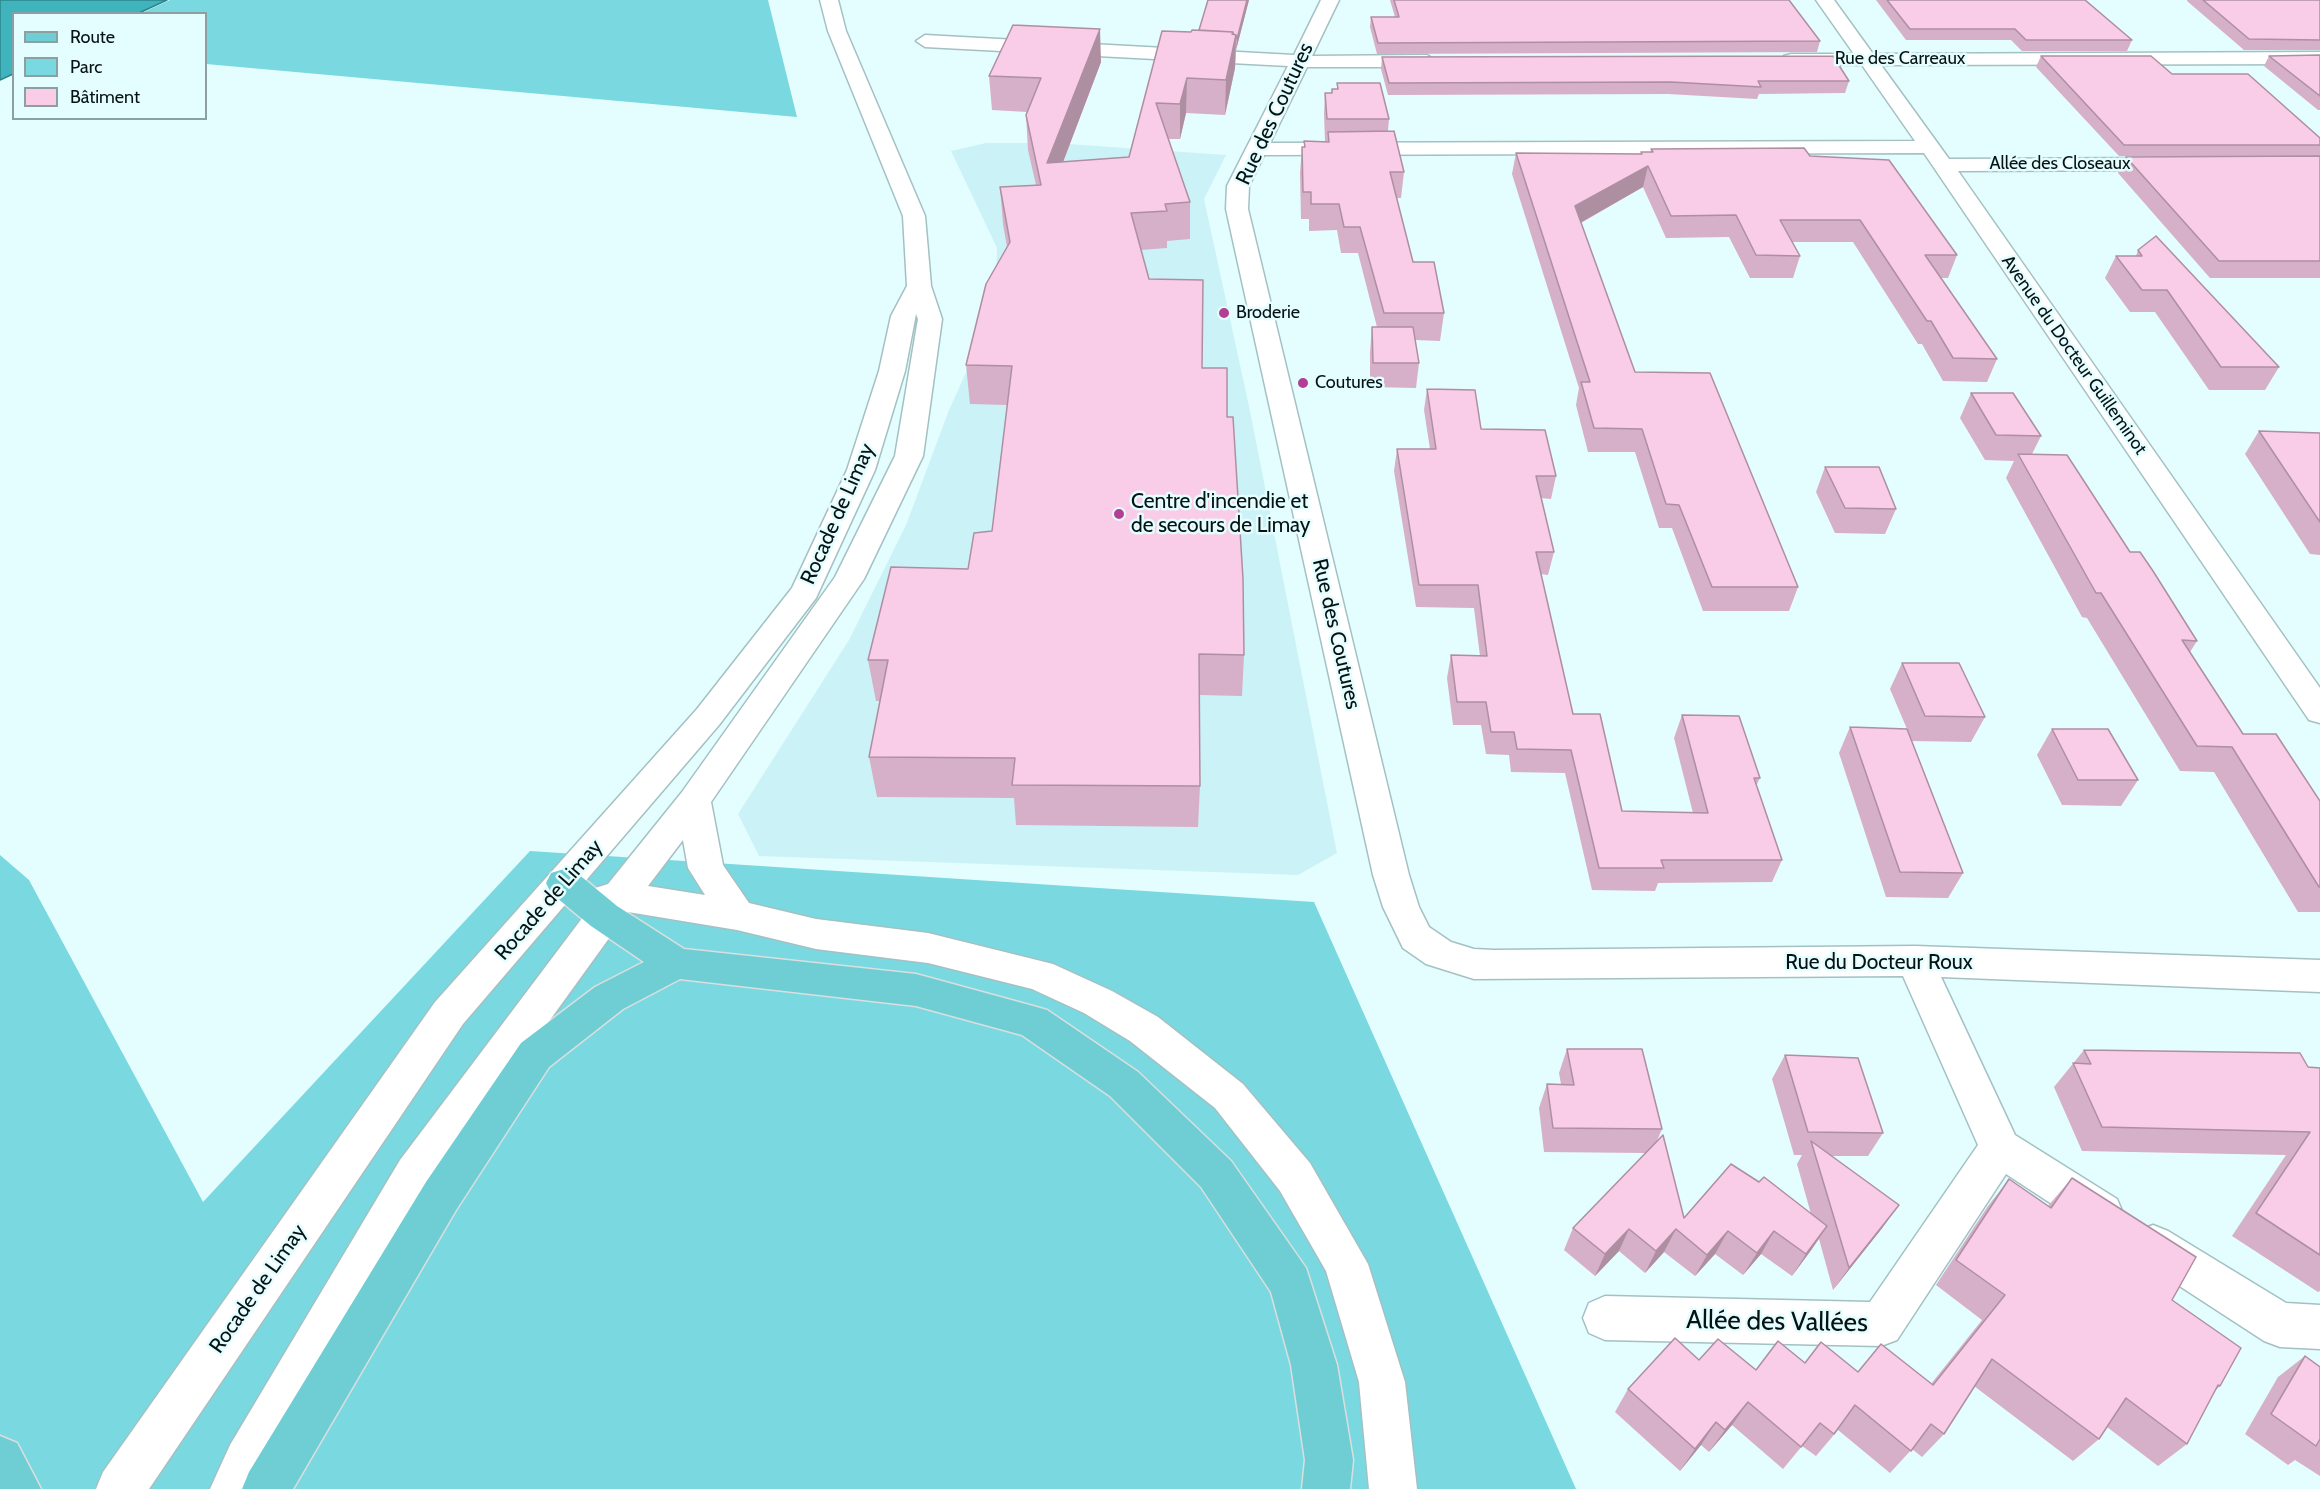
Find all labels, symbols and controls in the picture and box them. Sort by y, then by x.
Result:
legend [12,12,207,120]
text: Route [70,26,115,48]
street label: Rue des Coutures [1231,39,1319,189]
street label: Rue des Carreaux [1835,48,1965,70]
text: Parc [70,56,102,78]
text: Bâtiment [70,86,140,108]
street label: Allée des Closeaux [1990,153,2130,175]
street label: Avenue du Docteur Guilleminot [1997,251,2151,459]
place label: Broderie [1236,302,1300,324]
marker: Broderie [1217,306,1231,320]
place label: Coutures [1315,372,1383,394]
marker: Coutures [1296,376,1310,390]
street label: Rocade de Limay [796,440,880,588]
place label: Centre d'incendie et de secours de Limay [1131,489,1310,539]
marker: Centre d'incendie et de secours de Limay [1112,507,1126,521]
street label: Rue des Coutures [1306,556,1366,712]
street label: Rocade de Limay [490,835,608,965]
street label: Rue du Docteur Roux [1785,950,1973,976]
street label: Rocade de Limay [204,1220,312,1358]
street label: Allée des Vallées [1686,1305,1868,1339]

